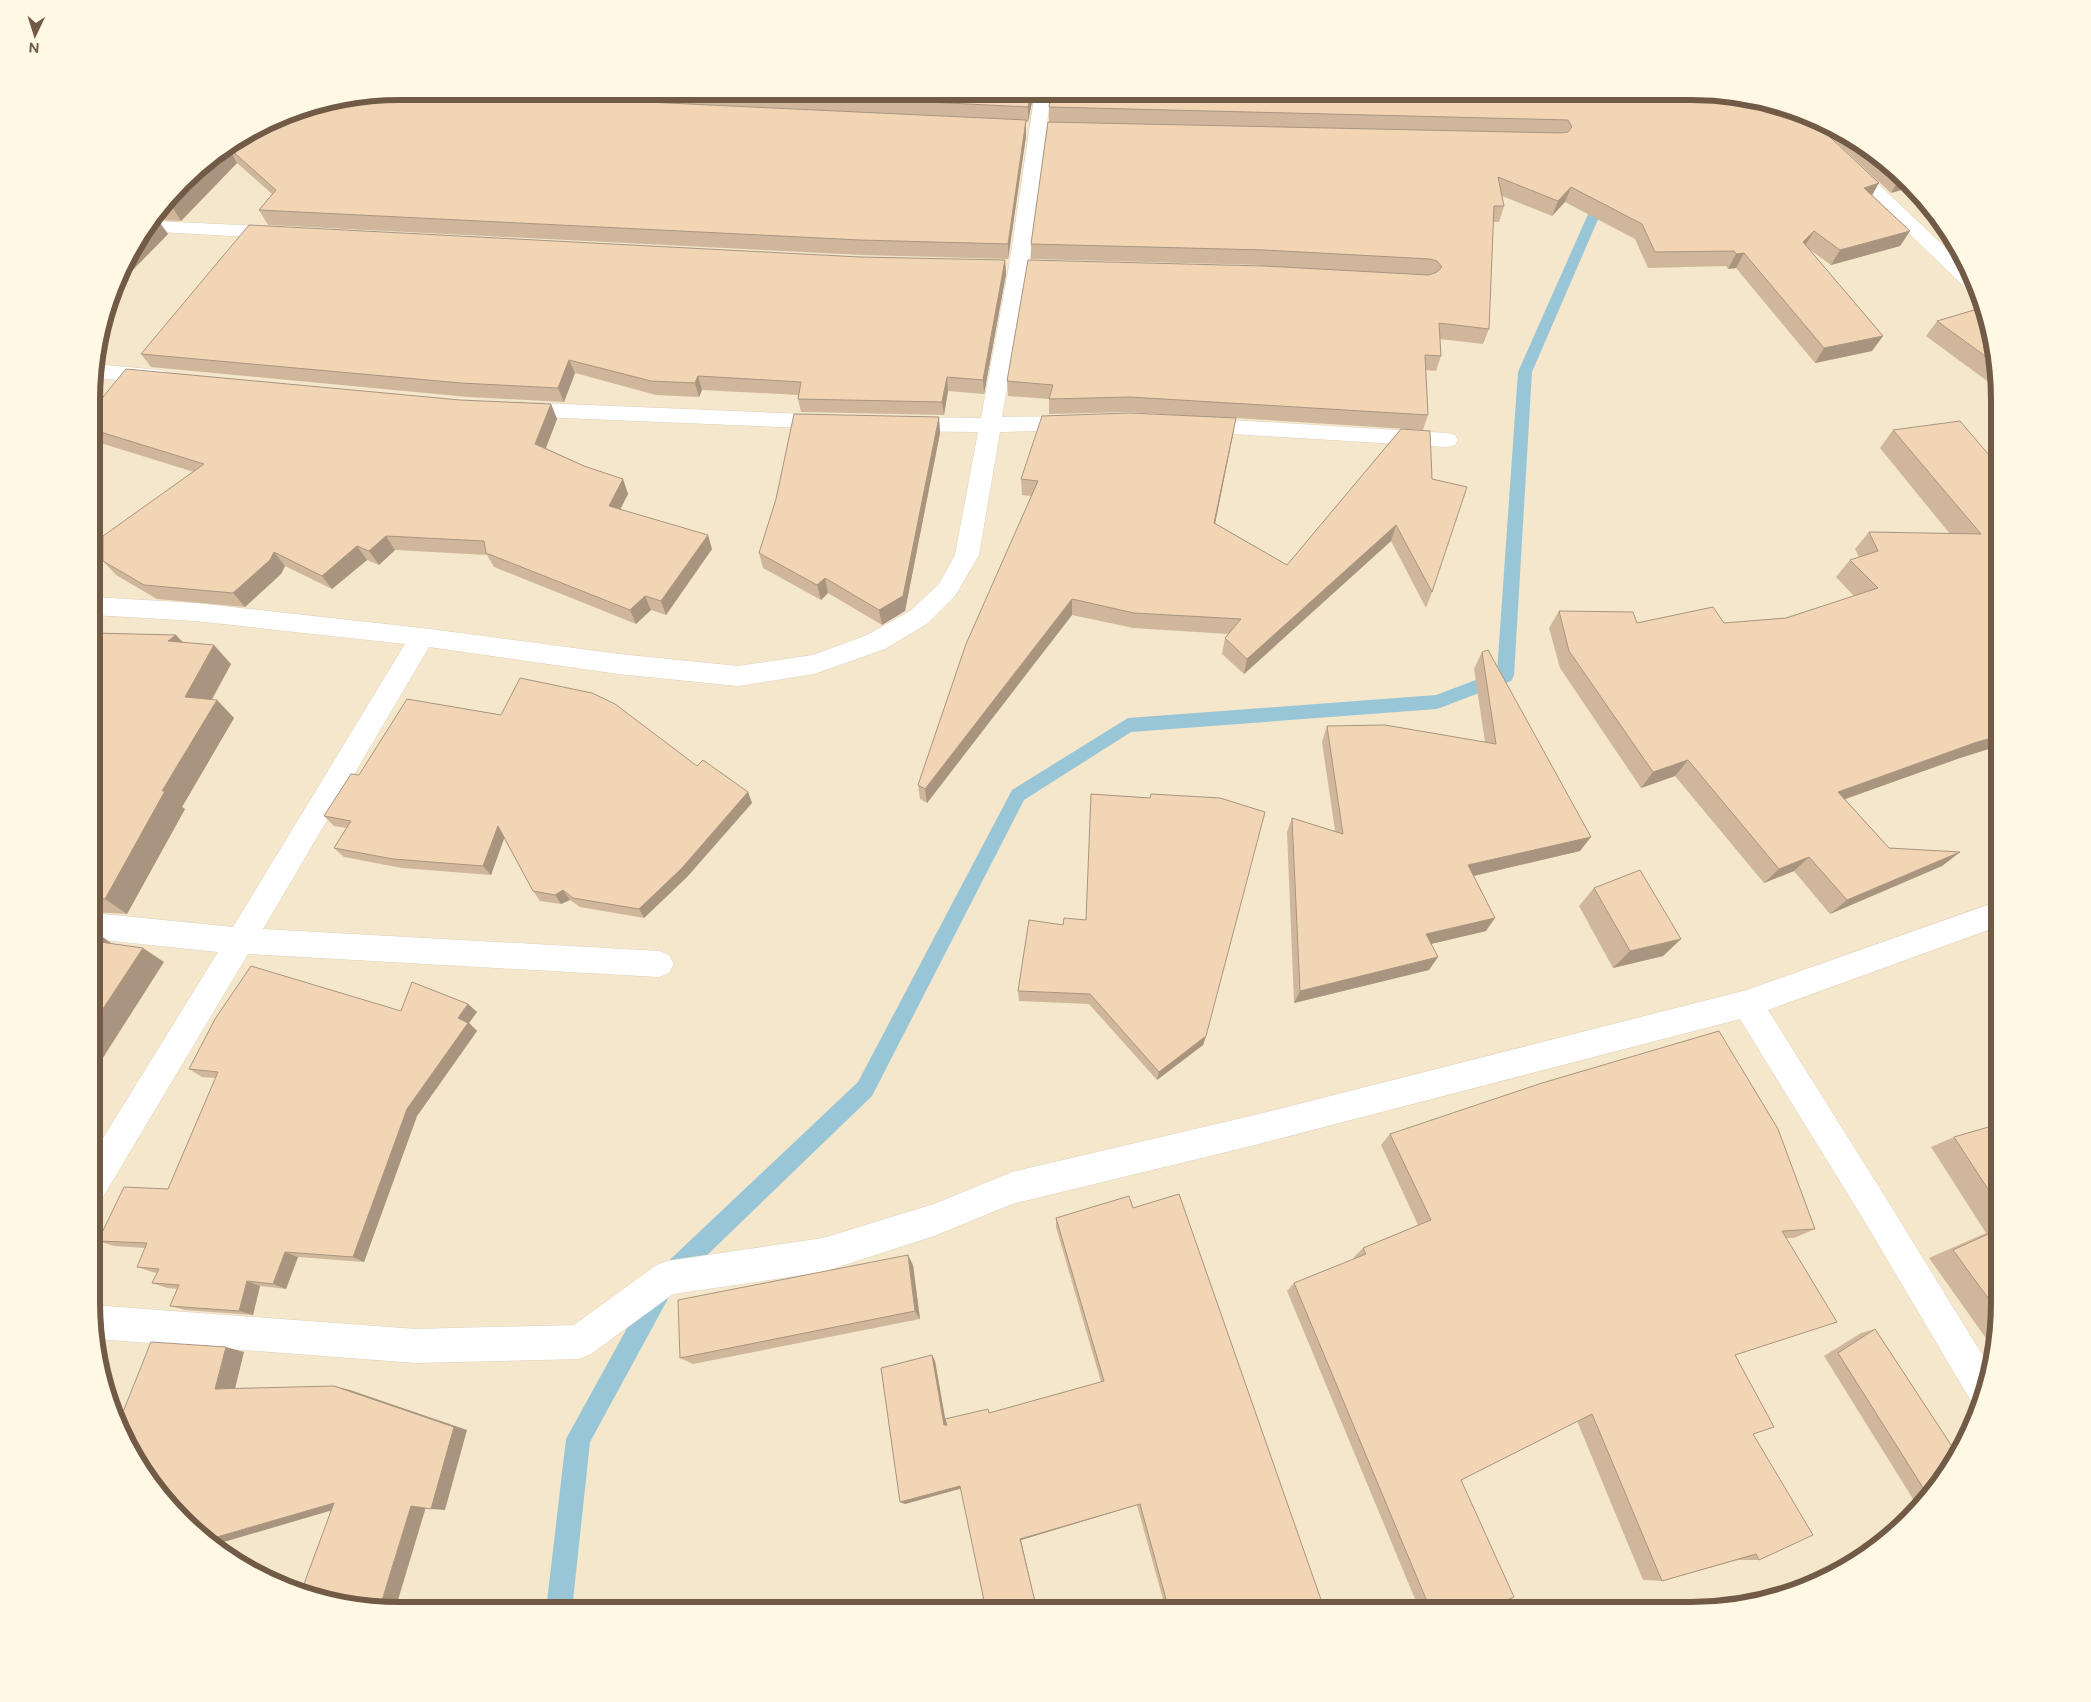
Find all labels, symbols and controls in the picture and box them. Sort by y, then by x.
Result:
north arrow [10,10,60,60]
text: N [28,39,40,56]

